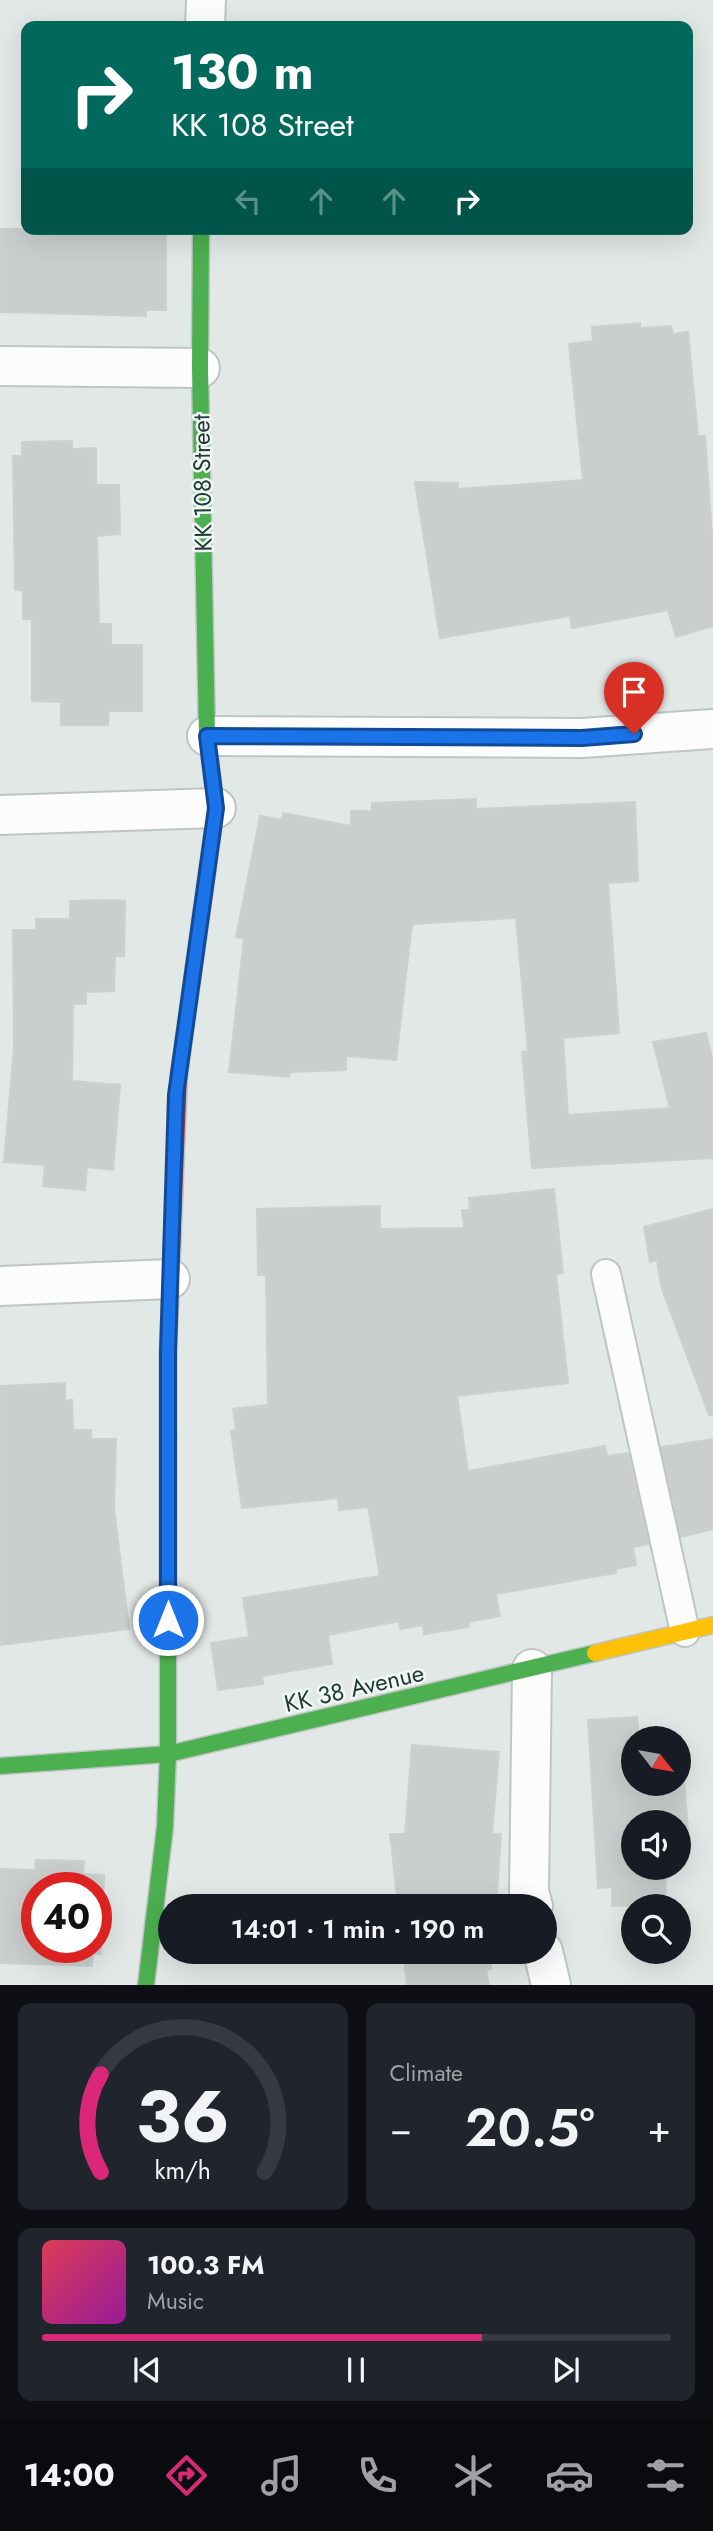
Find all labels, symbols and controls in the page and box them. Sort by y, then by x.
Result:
text: 130 m [171,37,314,107]
icon: right [56,49,147,140]
text: KK 108 Street [171,102,354,148]
icon: left [229,182,267,220]
icon: ahead [302,182,340,220]
icon: ahead [375,182,413,220]
icon: right [448,182,486,220]
street label: KK 108 Street [183,414,221,552]
pin [604,662,664,734]
icon: arrive [615,673,653,711]
position arrow [131,1583,205,1657]
street label: KK 38 Avenue [281,1655,427,1721]
north arrow [621,1726,691,1796]
map controls [621,1726,691,1964]
button: sound [621,1810,691,1880]
speed limit sign: 40 [21,1872,112,1963]
button: search [621,1894,691,1964]
text: 14:01 · 1 min · 190 m [231,1910,484,1948]
text: Climate [390,2056,463,2090]
text: 36 [136,2065,230,2170]
text: 20.5° [465,2090,595,2166]
text: − [390,2101,412,2156]
text: + [648,2101,671,2156]
text: km/h [154,2152,211,2188]
text: 100.3 FM [147,2246,265,2284]
text: Music [147,2284,204,2318]
icon: previous [128,2351,166,2389]
icon: pause [337,2351,375,2389]
icon: next [547,2351,585,2389]
icon: directions [162,2451,211,2500]
icon: music [257,2451,306,2500]
icon: phone [353,2451,402,2500]
icon: climate [449,2451,498,2500]
icon: car [545,2451,594,2500]
icon: filters [641,2451,690,2500]
text: 14:00 [23,2452,115,2498]

